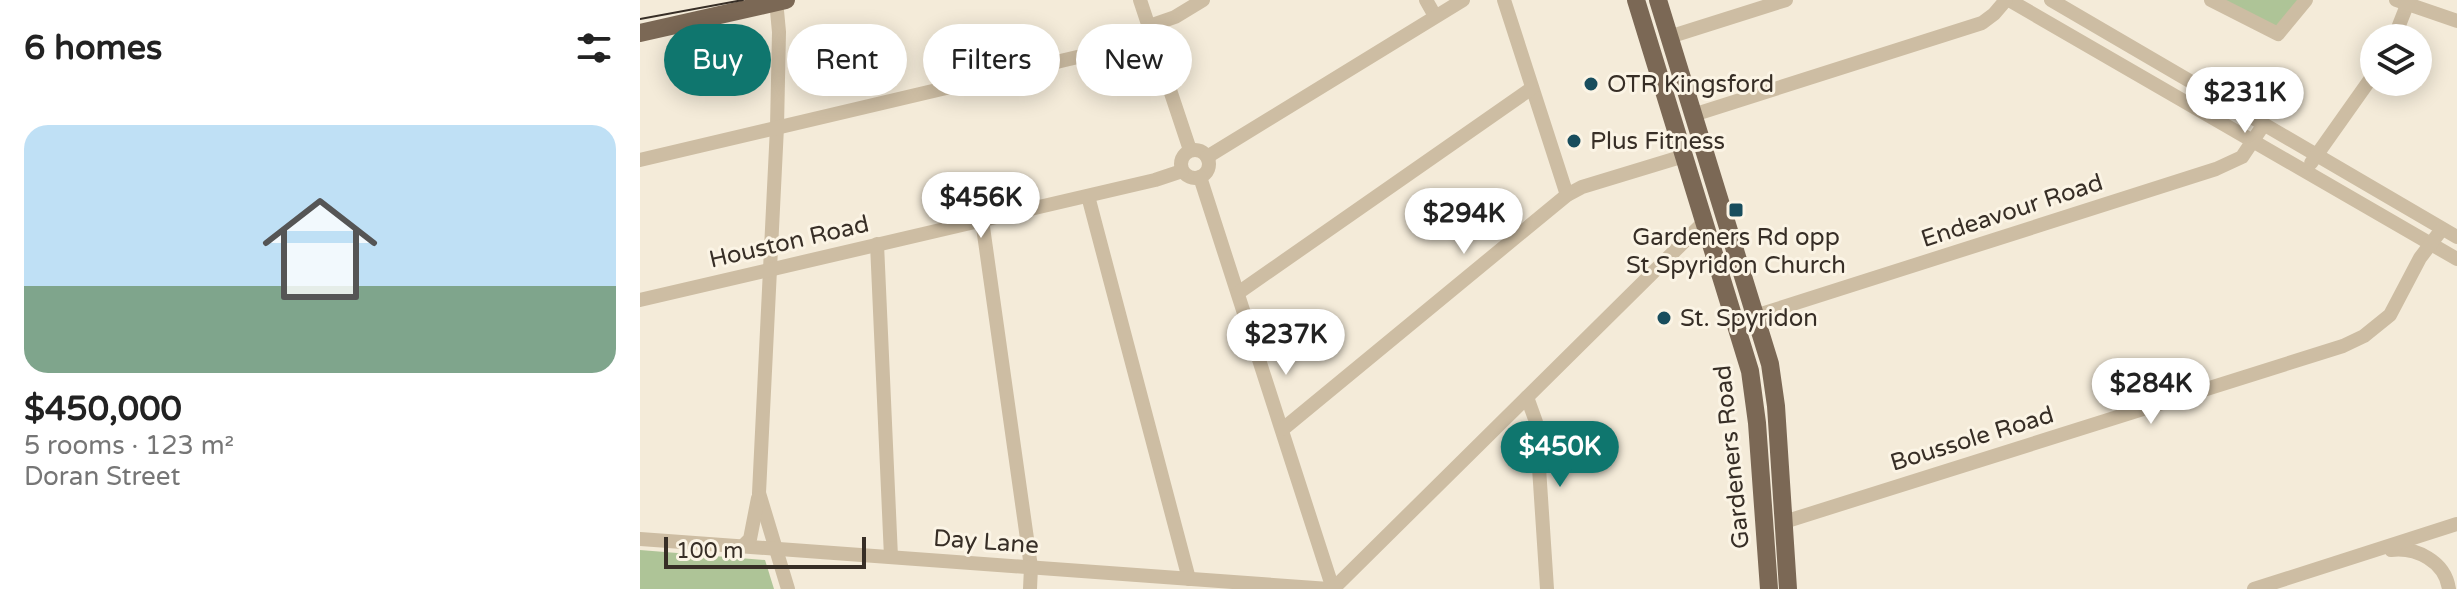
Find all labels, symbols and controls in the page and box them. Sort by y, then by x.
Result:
chip: Buy [664,24,771,96]
chip: Rent [787,24,907,96]
chip: Filters [923,24,1060,96]
chip: New [1076,24,1192,96]
map controls [2360,24,2432,96]
button: layers [2360,24,2432,96]
icon: filters [572,26,616,70]
text: 6 homes [24,28,162,69]
pin: $231K [2189,67,2301,135]
place label: OTR Kingsford [1607,70,1774,99]
marker: OTR Kingsford [1582,75,1600,93]
text: $231K [2204,77,2286,108]
place label: Plus Fitness [1590,127,1725,156]
marker: Plus Fitness [1565,132,1583,150]
street label: Endeavour Road [1918,168,2106,254]
pin: $456K [925,172,1037,240]
icon: home [248,177,392,321]
text: $456K [940,182,1022,213]
pin: $294K [1408,188,1520,256]
text: $294K [1423,198,1505,229]
marker: Gardeners Rd opp St Spyridon Church [1727,201,1745,219]
street label: Houston Road [706,210,872,274]
place label: Gardeners Rd opp St Spyridon Church [1626,223,1846,280]
place label: St. Spyridon [1680,304,1818,333]
pin: $237K [1230,309,1342,377]
marker: St. Spyridon [1655,309,1673,327]
text: $237K [1245,319,1327,350]
pin: $284K [2095,358,2207,426]
street label: Gardeners Road [1708,364,1756,550]
text: $284K [2110,368,2192,399]
text: $450,000 [24,389,182,430]
street label: Boussole Road [1887,400,2057,478]
pin: $450K [1504,421,1616,489]
text: 5 rooms · 123 m² [24,430,234,461]
text: $450K [1519,431,1601,462]
text: Doran Street [24,461,180,492]
street label: Day Lane [932,524,1040,560]
scale bar [664,533,866,569]
text: 100 m [676,538,743,564]

